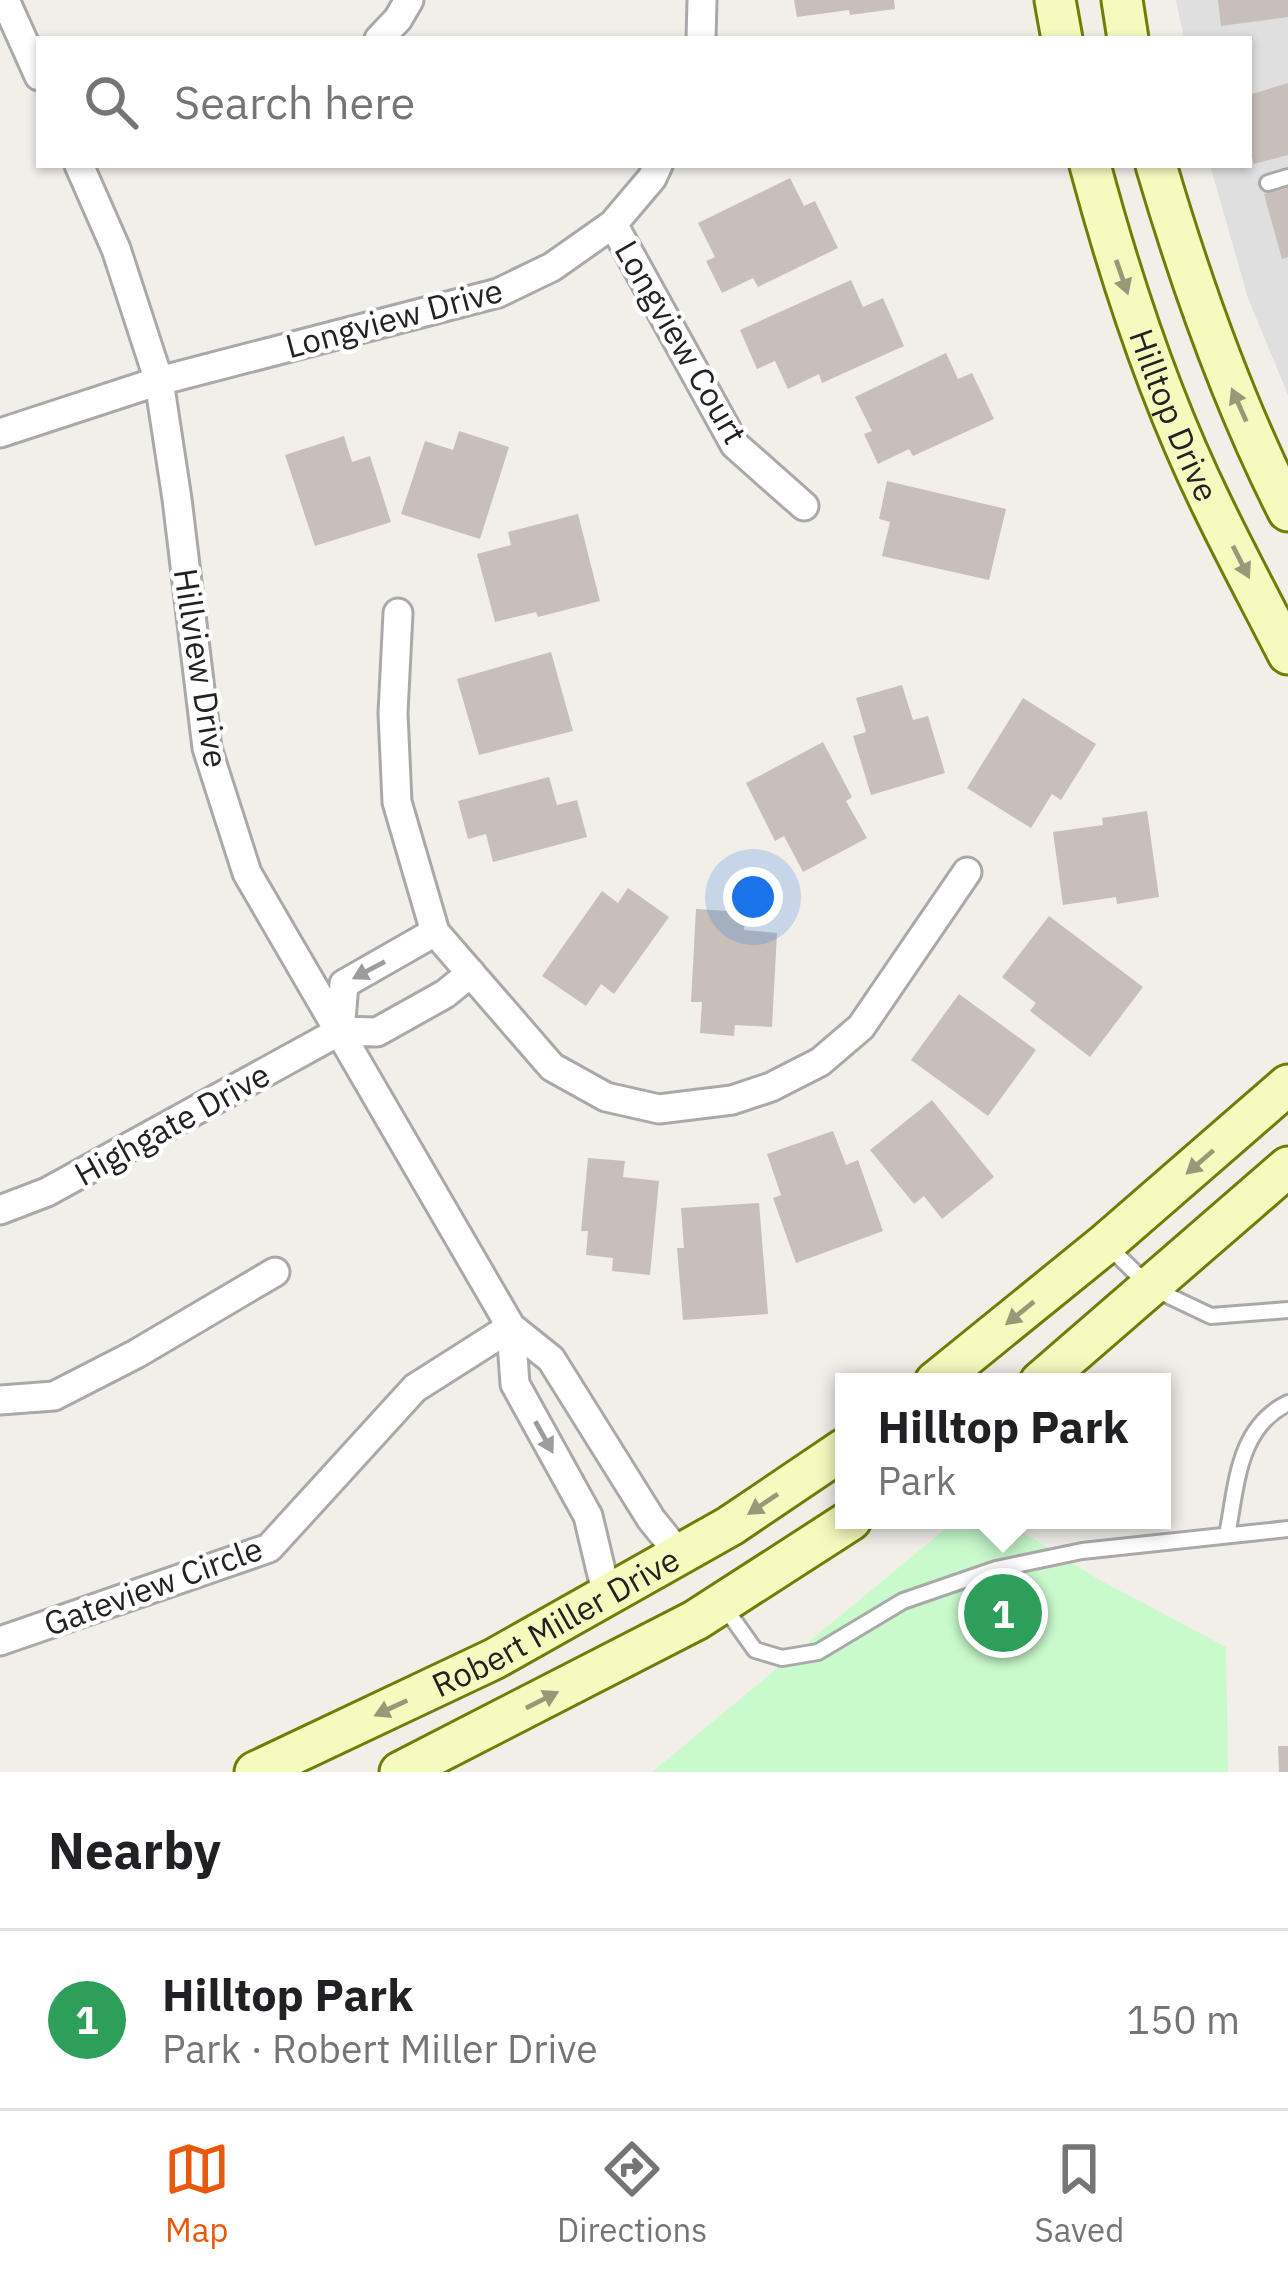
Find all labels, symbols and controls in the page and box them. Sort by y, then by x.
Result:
search box [36,36,1252,168]
icon: search [78,69,144,135]
text: Search here [174,73,415,131]
street label: Longview Court [606,232,757,451]
one-way arrow [1114,259,1133,296]
street label: Longview Drive [281,268,507,367]
street label: Hilltop Drive [1120,323,1229,508]
one-way arrow [1229,387,1249,422]
one-way arrow [1230,544,1250,579]
street label: Hillview Drive [165,565,238,771]
your location [723,867,783,927]
one-way arrow [352,959,387,980]
street label: Highgate Drive [67,1052,277,1195]
one-way arrow [1185,1148,1215,1174]
one-way arrow [1005,1300,1036,1325]
popup [835,1373,1171,1529]
text: Hilltop Park [877,1397,1129,1455]
one-way arrow [533,1419,554,1454]
text: Park [877,1455,956,1506]
one-way arrow [746,1492,779,1514]
street label: Gateview Circle [37,1526,268,1645]
street label: Robert Miller Drive [425,1537,687,1706]
pin: 1 [964,1568,1042,1658]
one-way arrow [525,1691,559,1711]
one-way arrow [373,1698,408,1718]
text: Nearby [48,1817,221,1883]
text: Hilltop Park [162,1965,413,2023]
text: 1 [75,1994,99,2045]
text: 150 m [1127,1994,1240,2045]
text: Park · Robert Miller Drive [162,2023,598,2074]
tab: Map [164,2136,230,2251]
tab: Directions [557,2136,707,2251]
tab: Saved [1035,2136,1124,2251]

